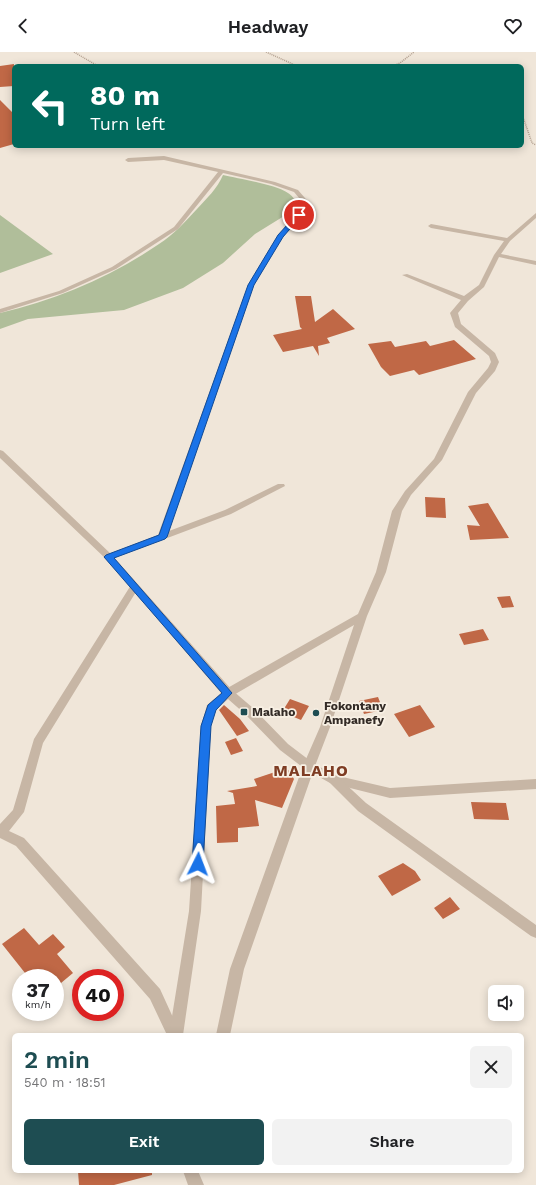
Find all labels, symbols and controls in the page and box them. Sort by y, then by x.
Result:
icon: back [12,15,34,37]
icon: heart [502,15,524,37]
text: Headway [228,16,308,37]
text: 80 m [90,79,160,112]
icon: left [24,80,76,132]
text: Turn left [90,113,165,134]
pin [282,198,316,232]
icon: arrive [288,204,310,226]
place label: Fokontany Ampanefy [324,699,386,727]
place label: Malaho [252,705,295,719]
marker: Malaho [239,707,249,717]
marker: Fokontany Ampanefy [311,708,321,718]
district label: MALAHO [273,761,349,780]
position arrow [177,843,219,885]
speed limit sign: 40 [72,969,124,1021]
text: 37 [26,978,50,1002]
map controls [488,985,524,1021]
button: sound [488,985,524,1021]
text: km/h [25,999,51,1010]
text: 2 min [24,1046,90,1074]
button: close [470,1046,512,1088]
text: 540 m · 18:51 [24,1075,106,1090]
button: Exit [24,1119,264,1165]
button: Share [272,1119,512,1165]

